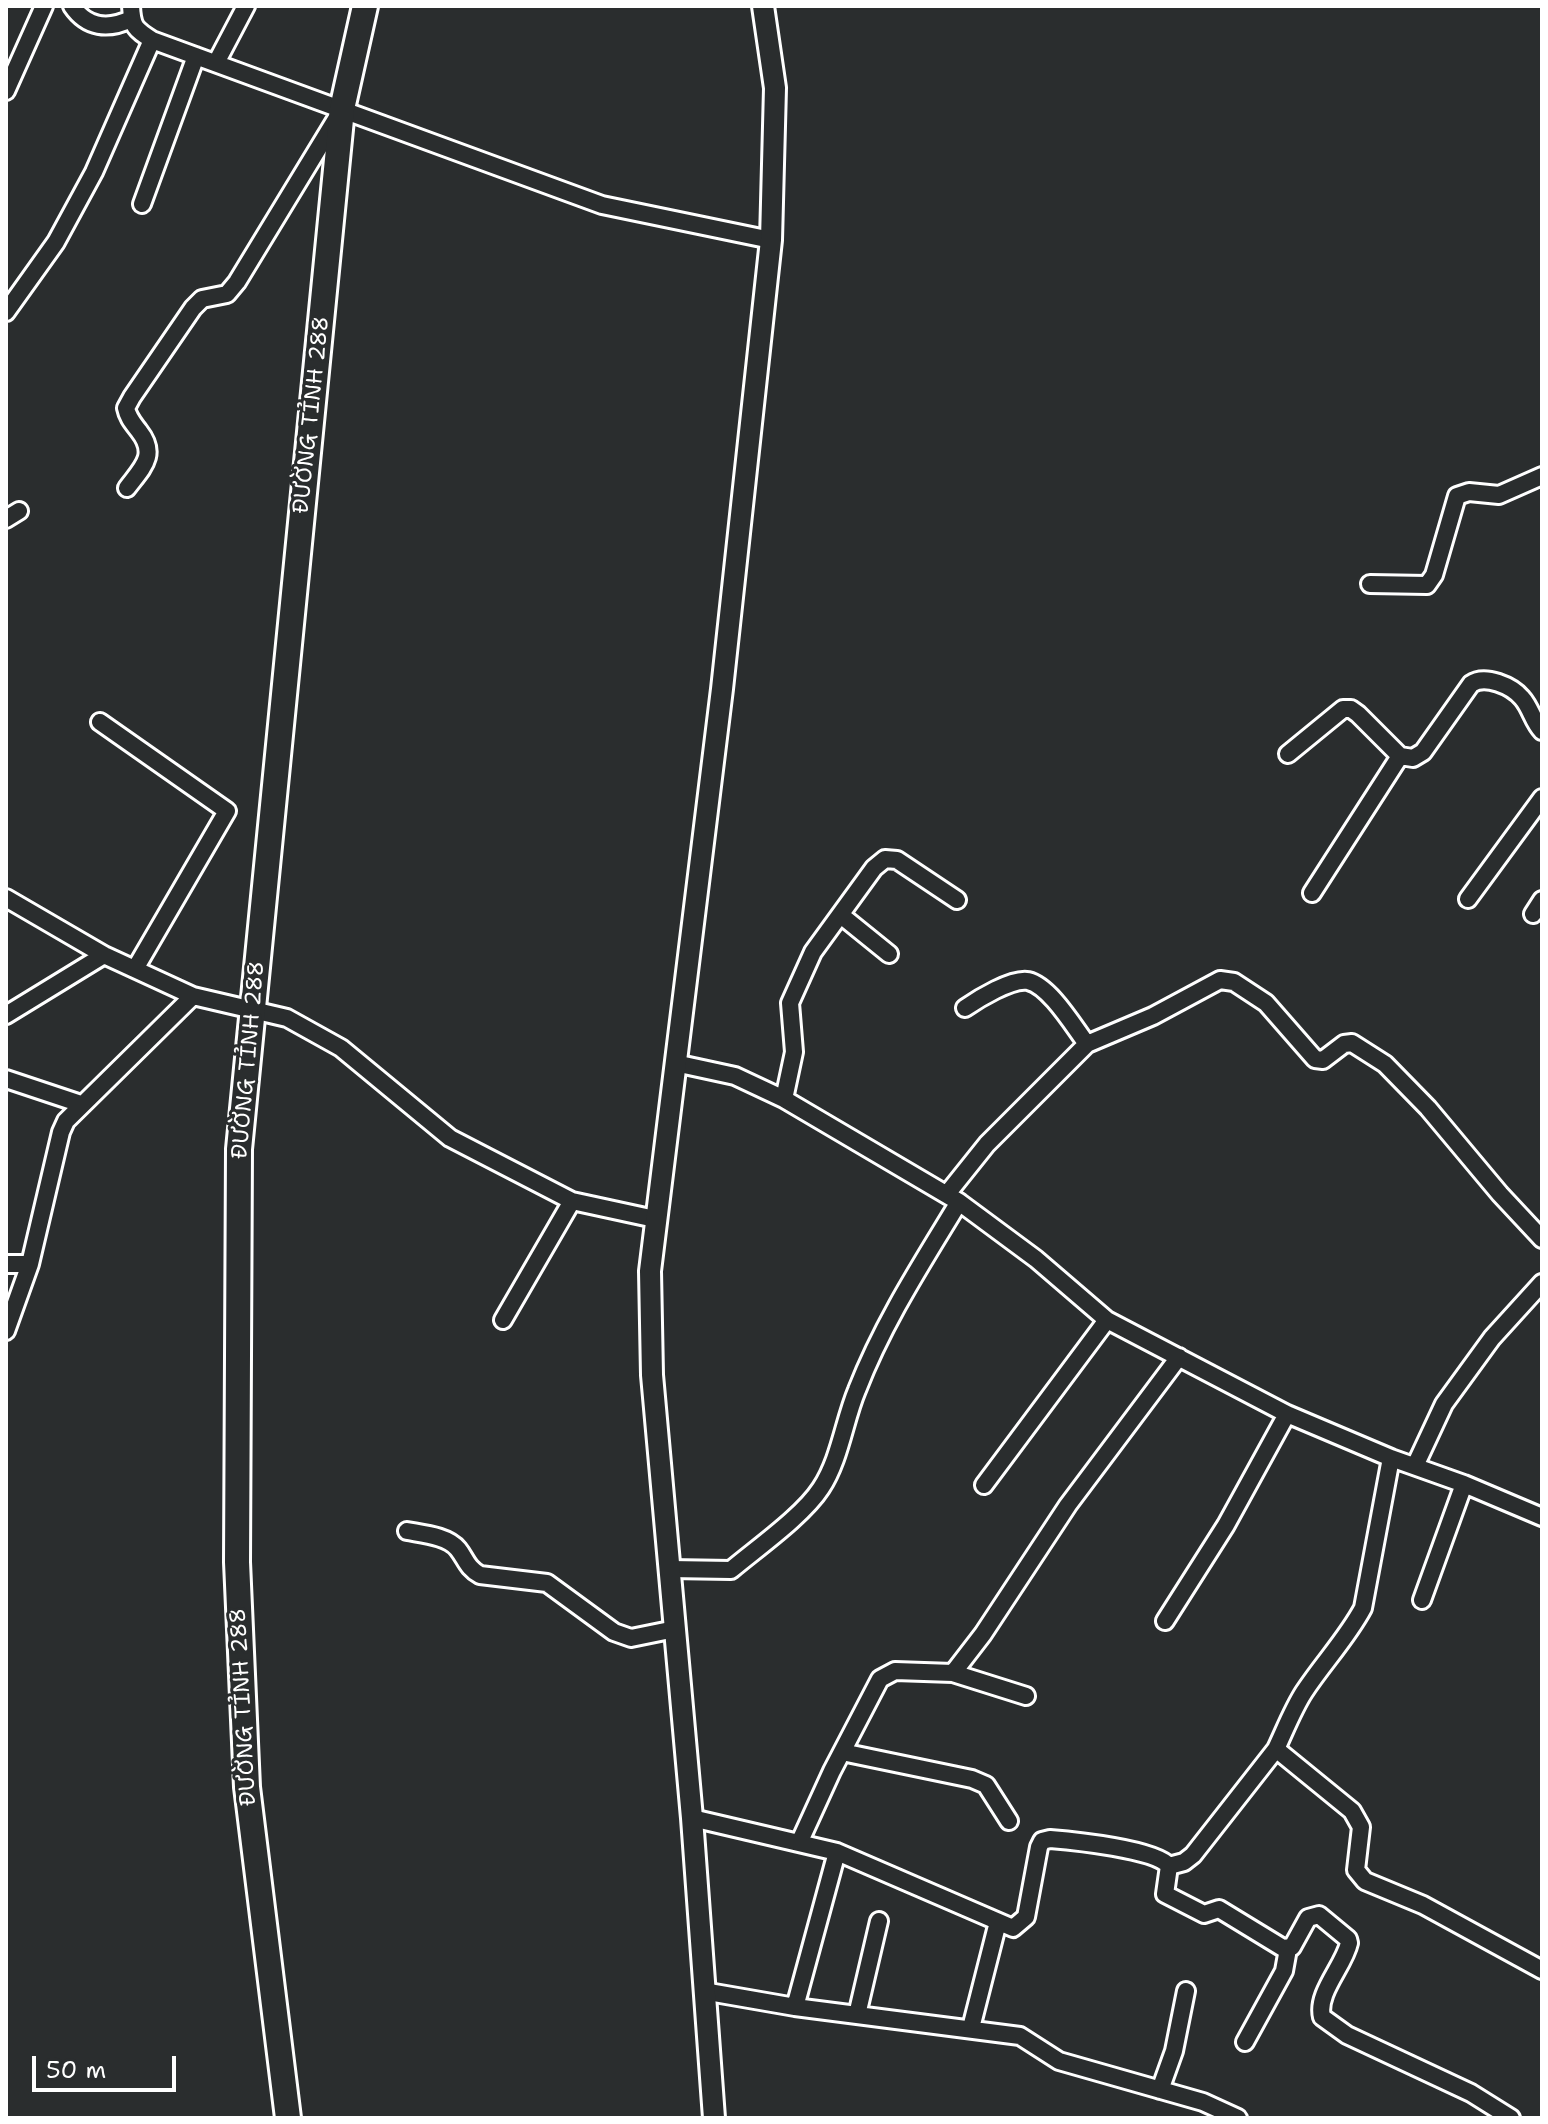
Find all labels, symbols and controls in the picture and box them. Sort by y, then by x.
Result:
street label: ĐƯỜNG TỈNH 288 [288,315,336,515]
street label: ĐƯỜNG TỈNH 288 [227,960,271,1160]
street label: ĐƯỜNG TỈNH 288 [226,1607,262,1807]
scale bar [36,2040,180,2090]
text: 50 m [46,2054,106,2086]

